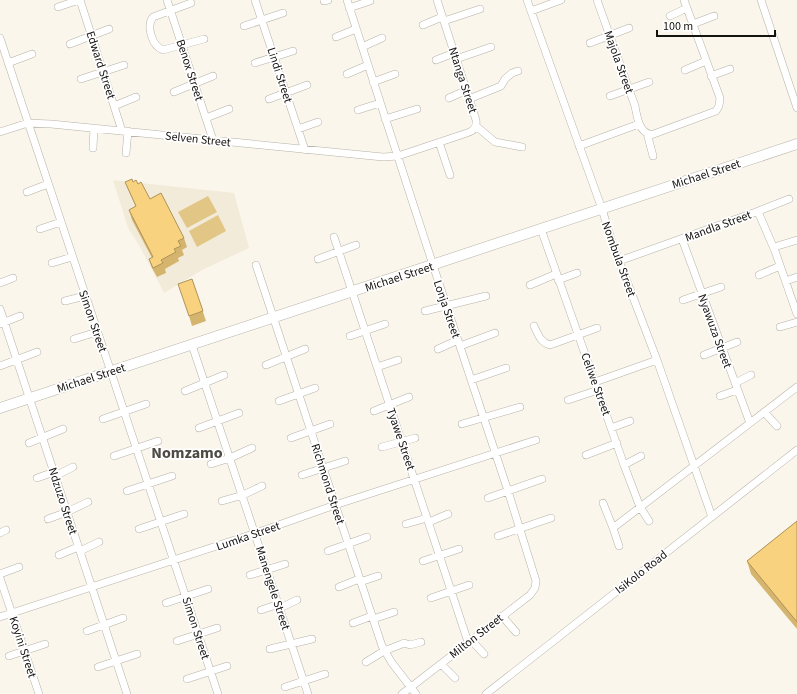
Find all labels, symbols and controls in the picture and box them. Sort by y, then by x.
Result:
scale bar [657,12,775,38]
text: 100 m [663,18,693,35]
street label: Majola Street [599,28,638,96]
street label: Edward Street [82,29,120,101]
street label: Benox Street [172,37,207,103]
street label: Lindi Street [263,45,296,105]
street label: Ntanga Street [444,45,481,115]
street label: Selven Street [164,128,232,151]
street label: Michael Street [670,155,743,194]
street label: Mandla Street [683,207,754,246]
street label: Nombula Street [597,219,640,299]
street label: Michael Street [363,258,436,297]
street label: Lonja Street [429,278,464,340]
street label: Simon Street [74,288,111,355]
street label: Nyawuza Street [693,292,736,371]
street label: Celiwe Street [576,350,615,418]
street label: Michael Street [55,359,128,398]
street label: Tyawe Street [382,406,419,472]
district label: Nomzamo [151,442,223,464]
street label: Richmond Street [306,442,349,527]
street label: Ndzuzo Street [44,465,81,537]
street label: Lumka Street [214,518,282,555]
street label: Manengele Street [251,544,294,632]
street label: IsiKolo Road [612,547,671,598]
street label: Simon Street [177,595,214,662]
street label: Milton Street [446,610,507,663]
street label: Koyini Street [5,614,40,680]

